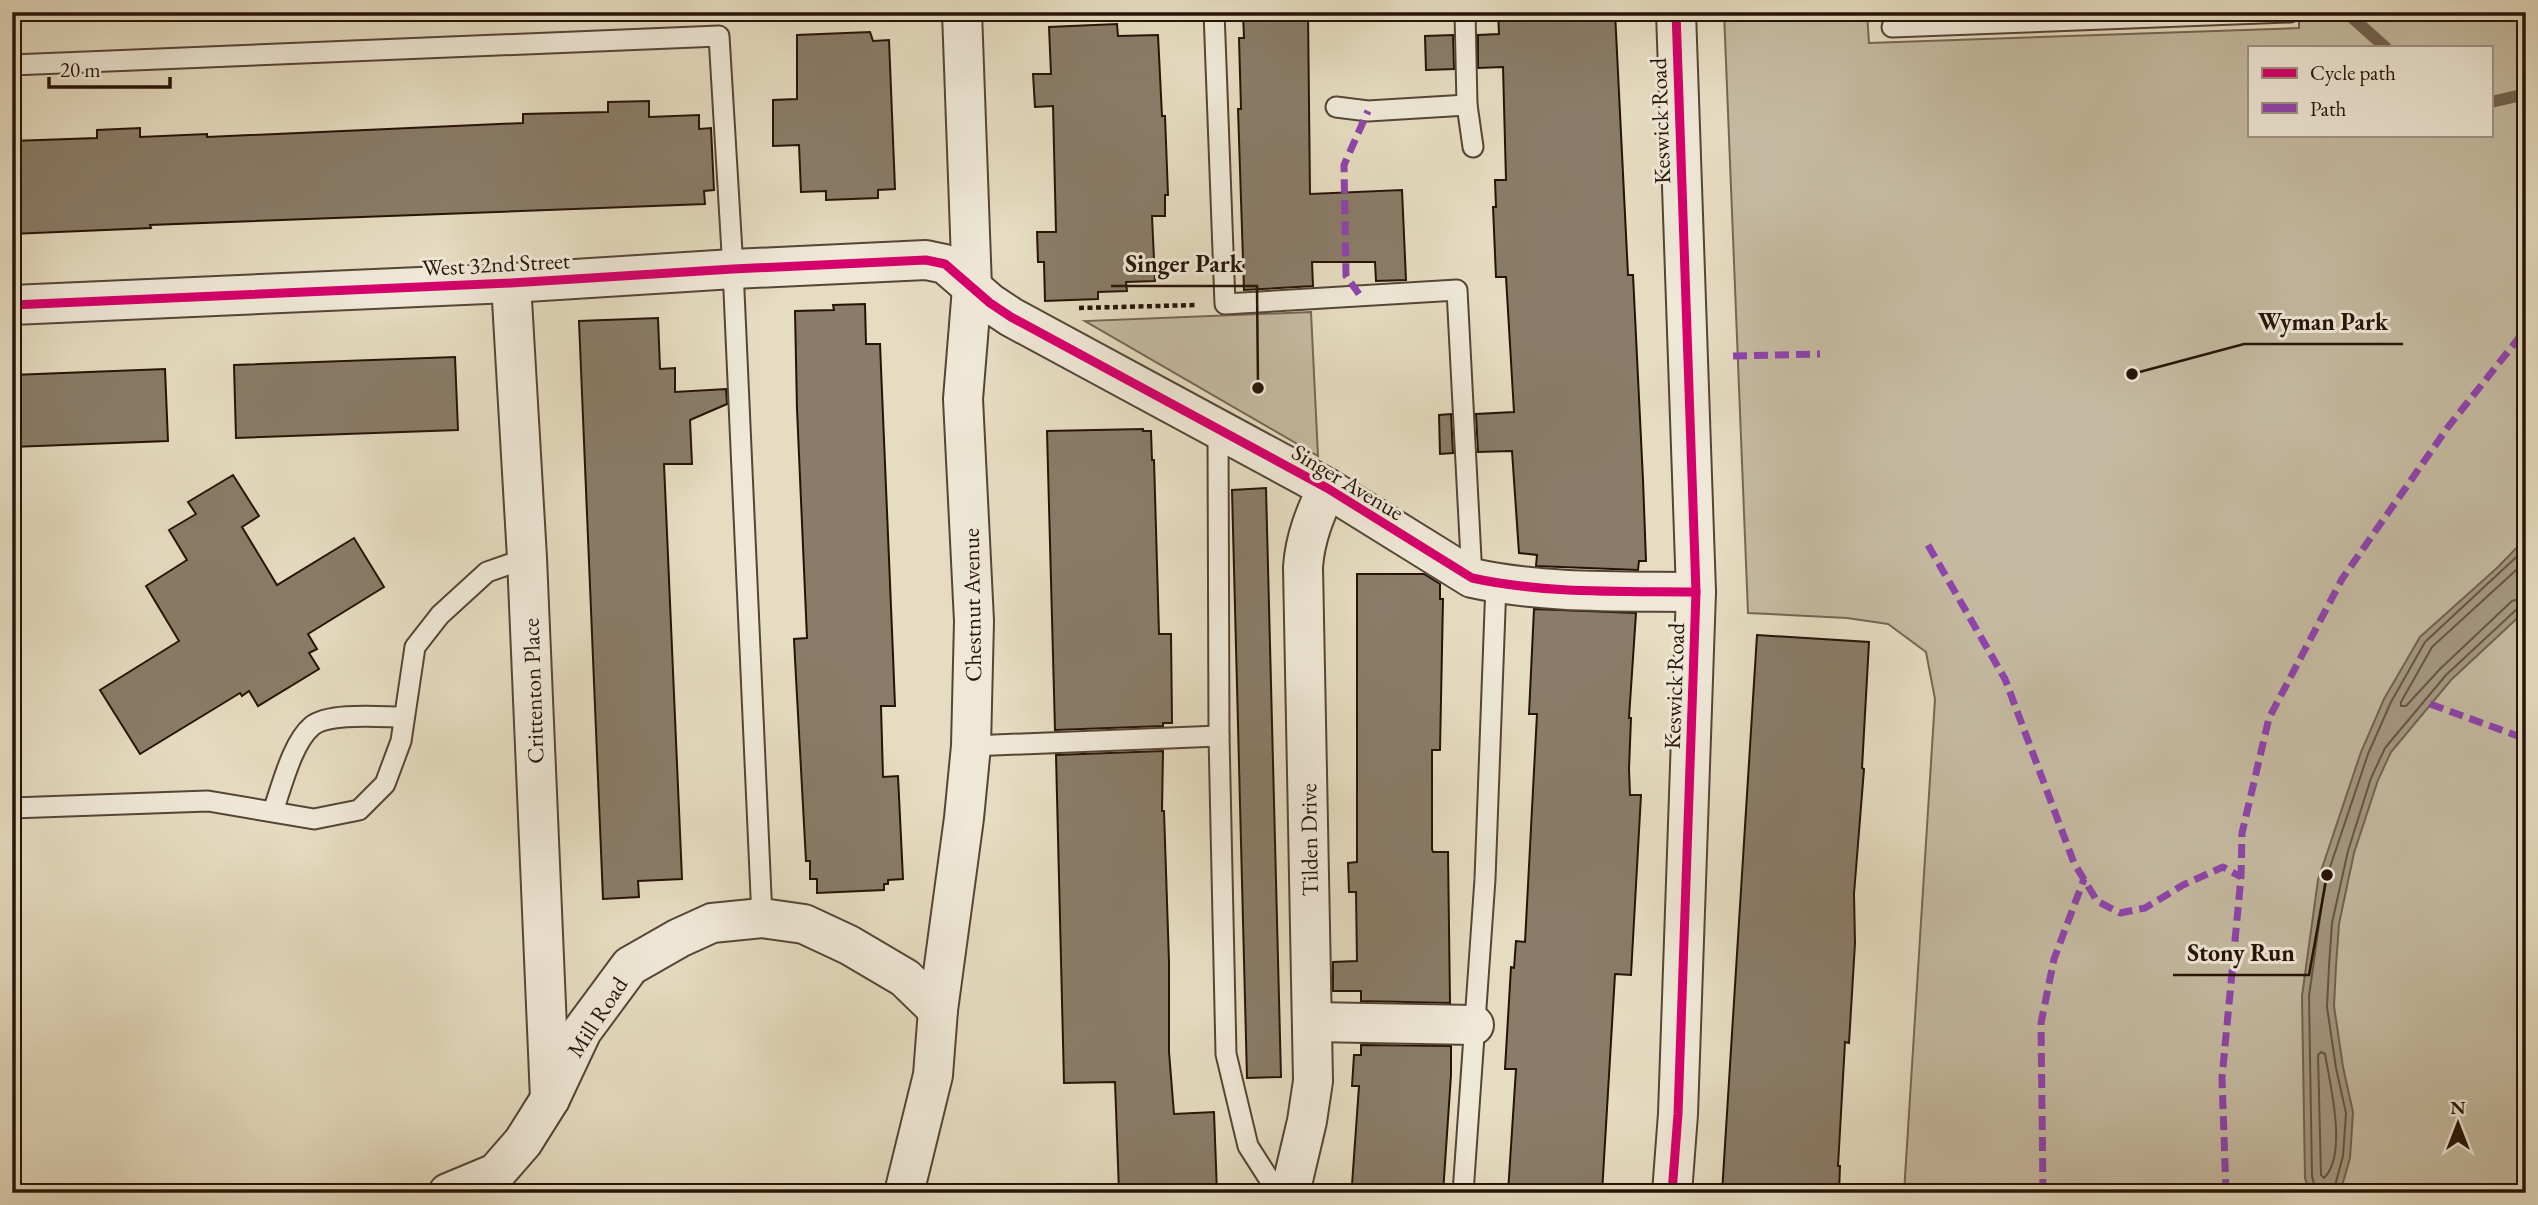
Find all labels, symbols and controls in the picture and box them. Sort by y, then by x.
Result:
scale bar [49,46,170,90]
legend [2248,46,2492,136]
text: 20 m [60,56,101,83]
street label: Keswick Road [1643,57,1677,185]
text: Cycle path [2310,59,2396,86]
text: Path [2310,95,2347,122]
callout: Singer Park [1111,241,1257,286]
street label: West 32nd Street [421,245,571,283]
text: Singer Park [1125,248,1244,280]
callout: Wyman Park [2244,299,2403,344]
text: Wyman Park [2258,306,2389,338]
street label: Singer Avenue [1286,437,1410,527]
street label: Chestnut Avenue [956,528,988,682]
street label: Crittenton Place [515,618,551,764]
street label: Keswick Road [1657,622,1691,750]
street label: Tilden Drive [1293,783,1325,897]
callout: Stony Run [2173,930,2309,975]
text: Stony Run [2187,937,2295,969]
street label: Mill Road [560,971,634,1063]
north arrow [2422,1090,2492,1160]
text: N [2450,1095,2466,1120]

